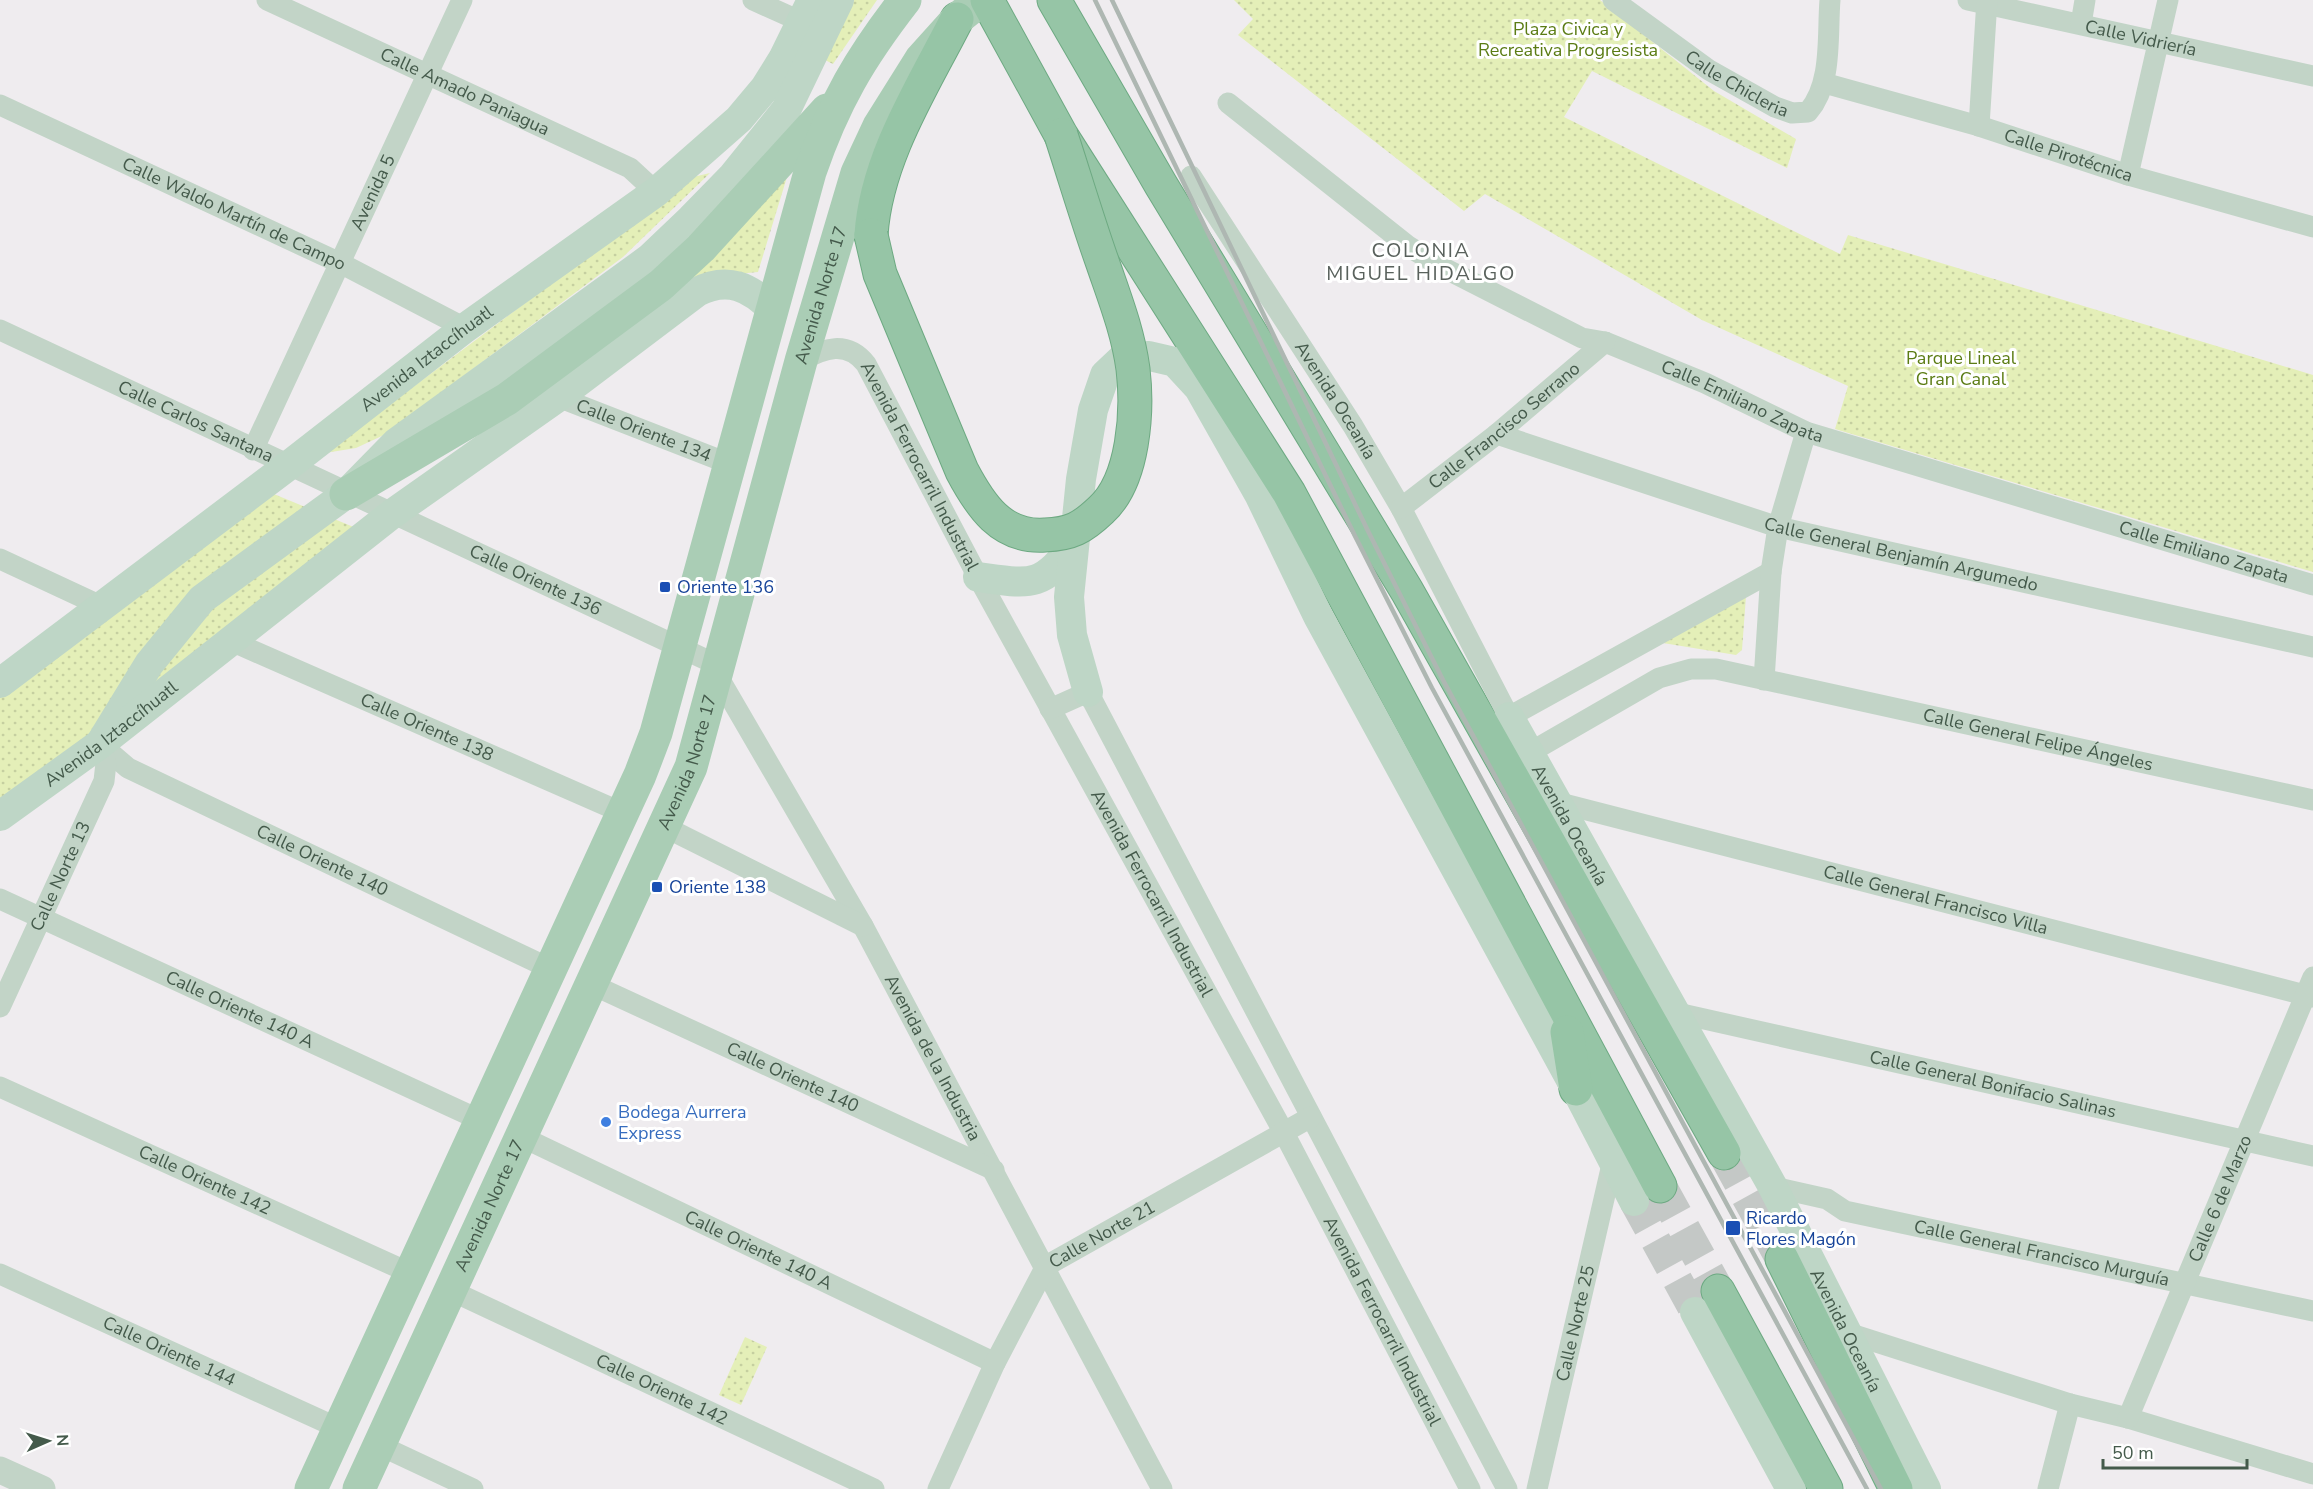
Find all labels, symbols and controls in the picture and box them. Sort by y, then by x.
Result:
street label: Calle Vidriería [2083,14,2199,62]
park label: Plaza Civica y Recreativa Progresista [1478,17,1658,62]
street label: Calle Amado Paniagua [376,42,553,141]
street label: Calle Chicleria [1680,44,1792,123]
street label: Calle Pirotécnica [2001,123,2136,188]
street label: Calle Waldo Martín de Campo [118,151,350,276]
street label: Avenida 5 [345,151,401,234]
street label: Avenida Norte 17 [789,223,852,367]
district label: COLONIA MIGUEL HIDALGO [1326,237,1516,287]
street label: Avenida Iztaccíhuatl [355,299,498,417]
street label: Avenida Oceanía [1289,337,1382,464]
park label: Parque Lineal Gran Canal [1906,346,2017,391]
street label: Calle Emiliano Zapata [1658,354,1826,449]
street label: Calle Francisco Serrano [1423,356,1585,495]
street label: Avenida Ferrocarril Industrial [855,357,985,576]
street label: Calle Carlos Santana [114,375,277,468]
street label: Calle Oriente 134 [573,393,715,468]
street label: Calle General Benjamín Argumedo [1761,511,2040,597]
street label: Calle Emiliano Zapata [2116,515,2292,589]
street label: Calle Oriente 136 [466,539,606,621]
place label: Oriente 136 [677,575,774,599]
marker: Oriente 136 [658,580,672,594]
street label: Avenida Iztaccíhuatl [39,675,183,792]
street label: Calle Oriente 138 [357,687,497,767]
street label: Avenida Norte 17 [652,692,722,834]
street label: Calle General Felipe Ángeles [1921,703,2155,777]
street label: Avenida Oceanía [1526,760,1613,890]
street label: Avenida Ferrocarril Industrial [1085,785,1219,1002]
street label: Calle Norte 13 [25,817,96,935]
street label: Calle Oriente 140 [252,819,392,902]
street label: Calle General Francisco Villa [1821,859,2051,940]
place label: Oriente 138 [669,875,766,899]
marker: Oriente 138 [650,880,664,894]
street label: Calle Oriente 140 A [162,965,318,1054]
street label: Avenida de la Industria [879,970,987,1145]
street label: Calle Oriente 140 [723,1036,863,1118]
street label: Calle General Bonifacio Salinas [1867,1045,2119,1123]
place label: Bodega Aurrera Express [618,1100,746,1145]
marker: Bodega Aurrera Express [599,1115,613,1129]
street label: Calle 6 de Marzo [2183,1131,2257,1266]
street label: Avenida Norte 17 [449,1136,530,1275]
street label: Calle Oriente 142 [135,1139,275,1220]
street label: Calle Norte 21 [1044,1195,1159,1274]
street label: Calle Oriente 140 A [681,1204,836,1296]
place label: Ricardo Flores Magón [1746,1206,1856,1251]
street label: Avenida Ferrocarril Industrial [1318,1212,1447,1431]
street label: Calle General Francisco Murguía [1912,1214,2172,1292]
marker: Ricardo Flores Magón [1724,1219,1742,1237]
street label: Calle Norte 25 [1550,1263,1600,1384]
street label: Avenida Oceanía [1804,1265,1887,1396]
street label: Calle Oriente 144 [99,1310,240,1392]
street label: Calle Oriente 142 [592,1348,732,1431]
north arrow [18,1411,78,1471]
scale bar [2103,1432,2247,1470]
text: N [51,1434,73,1447]
text: 50 m [2112,1441,2154,1465]

